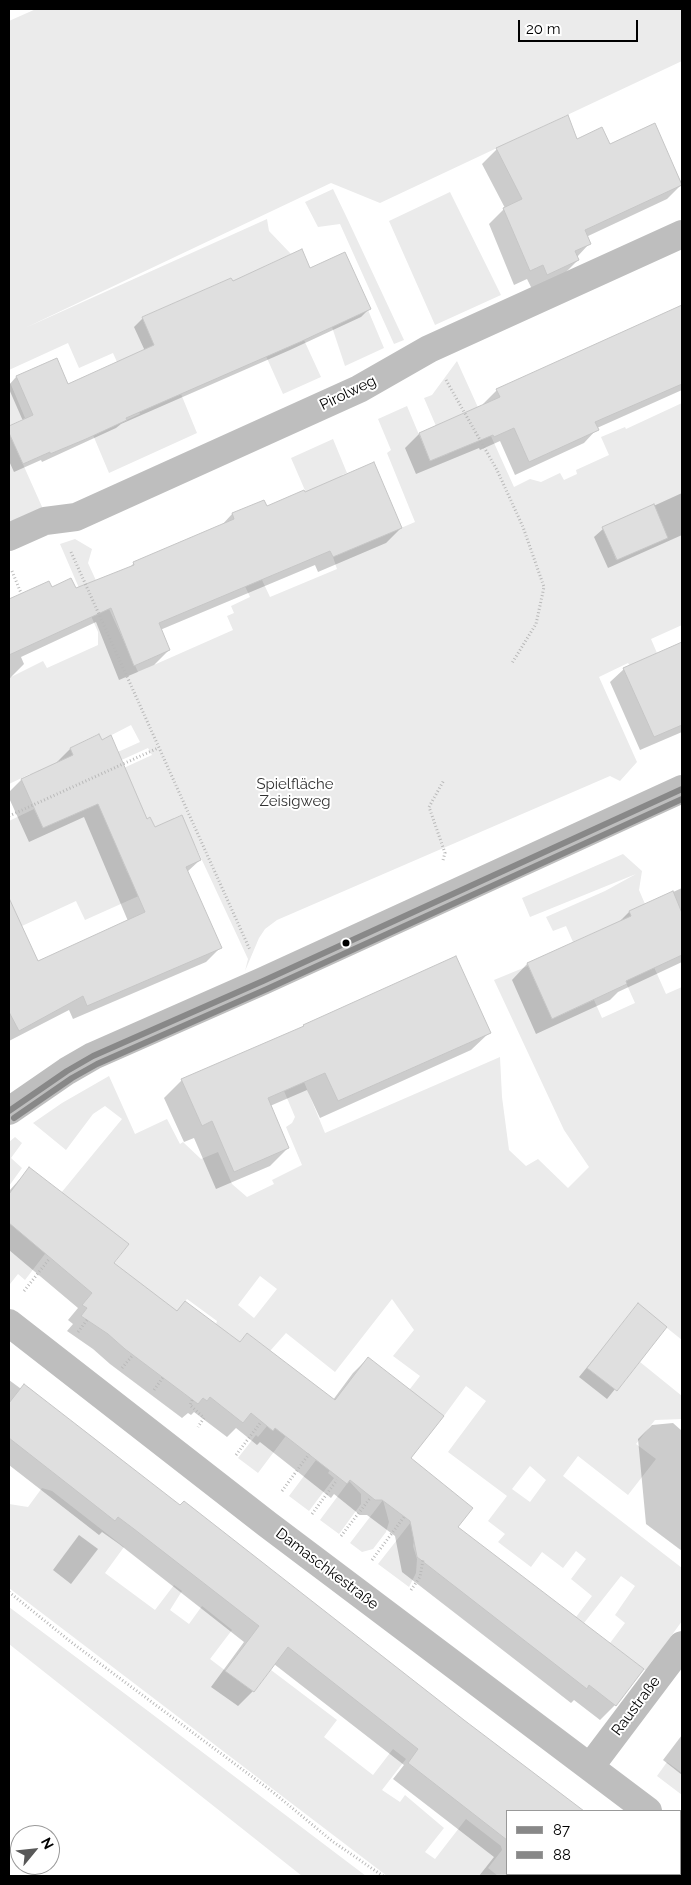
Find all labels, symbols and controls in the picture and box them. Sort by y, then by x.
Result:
scale bar [521,10,641,42]
text: 20 m [526,20,561,38]
street label: Pirolweg [317,372,379,414]
park label: Spielfläche Zeisigweg [256,775,334,810]
unlabelled marker [341,938,351,948]
street label: Damaschkestraße [272,1524,382,1614]
street label: Raustraße [608,1673,664,1739]
legend [506,1810,681,1875]
text: 87 [553,1821,570,1839]
north arrow [10,1825,60,1875]
text: N [38,1835,57,1852]
text: 88 [553,1846,571,1864]

